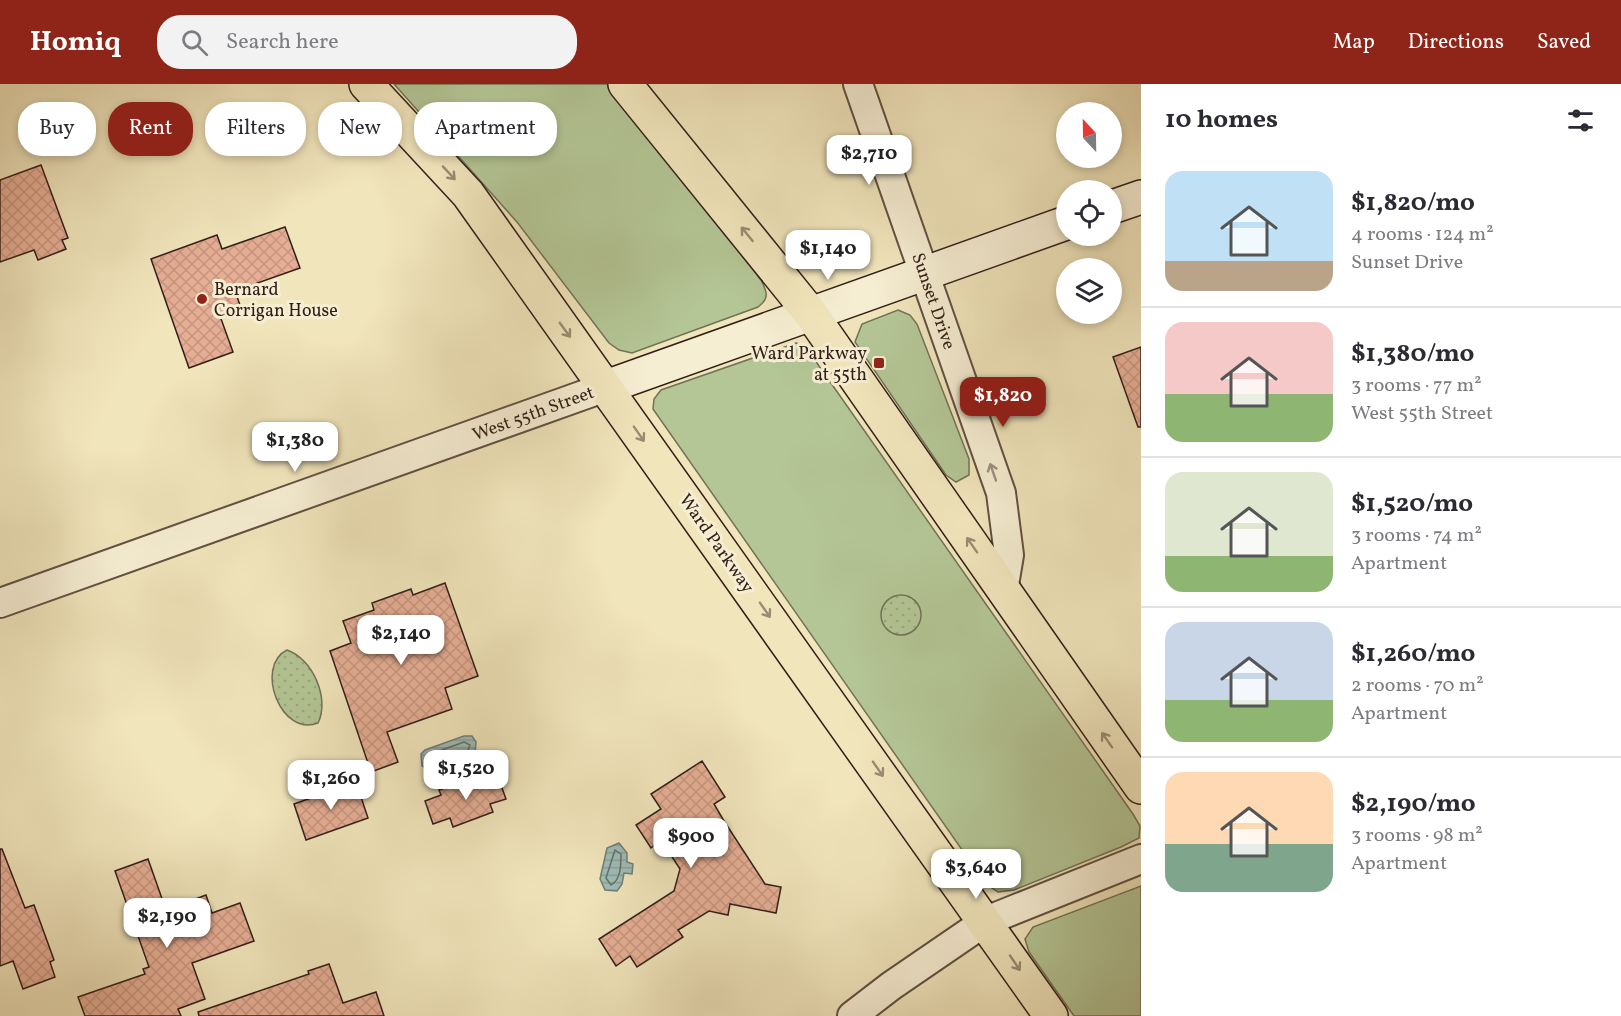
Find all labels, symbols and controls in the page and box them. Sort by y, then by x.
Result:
search box [157,15,577,69]
text: Homiq [30,23,121,62]
icon: search [178,26,211,59]
text: Search here [226,27,339,58]
text: Map [1333,28,1375,57]
text: Directions [1408,28,1504,57]
text: Saved [1537,28,1591,57]
chip: Buy [18,102,96,156]
chip: Rent [108,102,193,156]
chip: Filters [205,102,306,156]
chip: New [318,102,402,156]
chip: Apartment [414,102,557,156]
north arrow [1056,102,1122,168]
map controls [1056,102,1122,324]
text: 10 homes [1165,102,1278,138]
icon: filters [1564,104,1597,137]
pin: $2,710 [820,135,918,186]
text: $2,710 [841,140,897,168]
one-way arrow [442,165,456,180]
button: locate [1056,180,1122,246]
text: $1,820/mo [1351,185,1475,221]
icon: home [1213,195,1285,267]
text: 4 rooms · 124 m² [1351,221,1494,249]
one-way arrow [740,227,753,243]
pin: $1,140 [779,230,877,281]
text: $1,140 [799,235,857,263]
text: Sunset Drive [1351,249,1463,277]
street label: Sunset Drive [904,250,961,353]
button: layers [1056,258,1122,324]
place label: Bernard Corrigan House [214,278,338,324]
marker: Bernard Corrigan House [195,292,209,306]
one-way arrow [559,321,571,337]
text: $1,380/mo [1351,336,1474,372]
place label: Ward Parkway at 55th [751,342,867,388]
icon: home [1213,346,1285,418]
marker: Ward Parkway at 55th [872,356,886,370]
text: 3 rooms · 77 m² [1351,372,1482,400]
pin: $1,820 [954,377,1052,428]
street label: West 55th Street [469,381,598,448]
text: $1,820 [974,382,1032,410]
text: West 55th Street [1351,400,1493,428]
pin: $1,380 [246,422,344,473]
one-way arrow [633,426,646,442]
text: $1,380 [266,427,324,455]
one-way arrow [987,463,998,481]
text: $1,520/mo [1351,486,1473,522]
street label: Ward Parkway [672,489,759,599]
icon: home [1213,496,1285,568]
text: 3 rooms · 74 m² [1351,522,1482,550]
one-way arrow [966,538,978,554]
text: Apartment [1351,550,1447,578]
one-way arrow [759,602,771,618]
pin: $2,140 [352,615,450,666]
text: $2,140 [371,620,431,648]
text: $1,260/mo [1351,636,1475,672]
icon: home [1213,646,1285,718]
text: 2 rooms · 70 m² [1351,672,1484,700]
text: Apartment [1351,700,1447,728]
one-way arrow [1101,732,1113,748]
pin: $1,520 [417,750,515,801]
text: $1,520 [437,755,495,783]
pin: $1,260 [282,760,380,811]
one-way arrow [872,761,884,777]
text: $1,260 [302,765,360,793]
text: $2,190/mo [1351,786,1476,822]
icon: home [1213,796,1285,868]
pin: $900 [655,818,727,869]
text: 3 rooms · 98 m² [1351,822,1483,850]
text: $900 [667,823,715,851]
pin: $3,640 [927,849,1025,900]
text: Apartment [1351,850,1447,878]
text: $3,640 [945,854,1007,882]
pin: $2,190 [118,898,216,949]
text: $2,190 [138,903,196,931]
one-way arrow [1008,954,1021,971]

